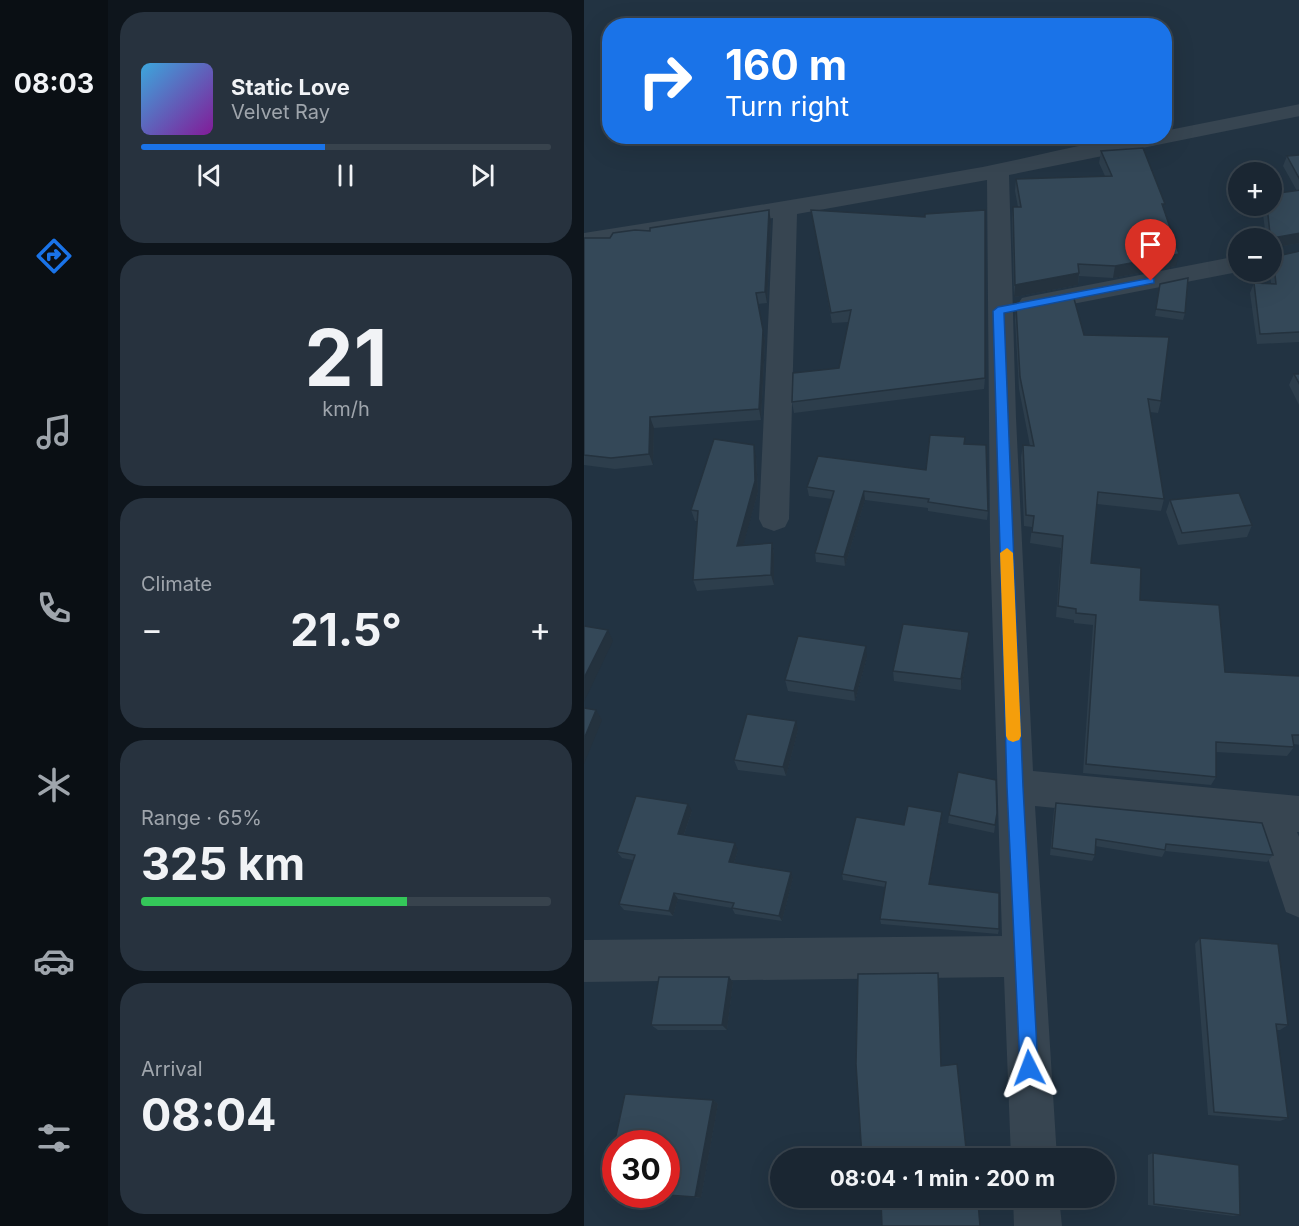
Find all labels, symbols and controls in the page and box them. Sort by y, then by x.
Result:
text: 160 m [725,39,847,90]
icon: right [626,42,704,120]
text: 08:03 [14,67,94,100]
text: Static Love [231,74,350,100]
text: Turn right [725,90,849,123]
text: Velvet Ray [231,100,330,124]
icon: previous [193,159,226,192]
icon: pause [329,159,362,192]
icon: next [466,159,499,192]
map controls [1228,162,1282,282]
button: + [1228,162,1282,216]
pin [1125,219,1176,281]
icon: arrive [1134,228,1167,261]
button: − [1228,228,1282,282]
icon: directions [33,235,75,277]
text: 21 [305,310,387,405]
text: km/h [322,397,370,421]
icon: music [33,411,75,453]
text: Climate [141,572,212,596]
icon: phone [33,587,75,629]
text: 21.5° [290,602,402,657]
text: − [141,609,163,649]
text: + [529,609,551,649]
icon: climate [33,764,75,806]
text: Range · 65% [141,806,262,830]
text: 325 km [141,836,305,891]
icon: car [33,940,75,982]
position arrow [997,1036,1061,1100]
text: Arrival [141,1057,203,1081]
text: 08:04 [141,1087,276,1142]
icon: filters [33,1117,75,1159]
speed limit sign: 30 [602,1130,680,1208]
text: 08:04 · 1 min · 200 m [830,1165,1055,1191]

